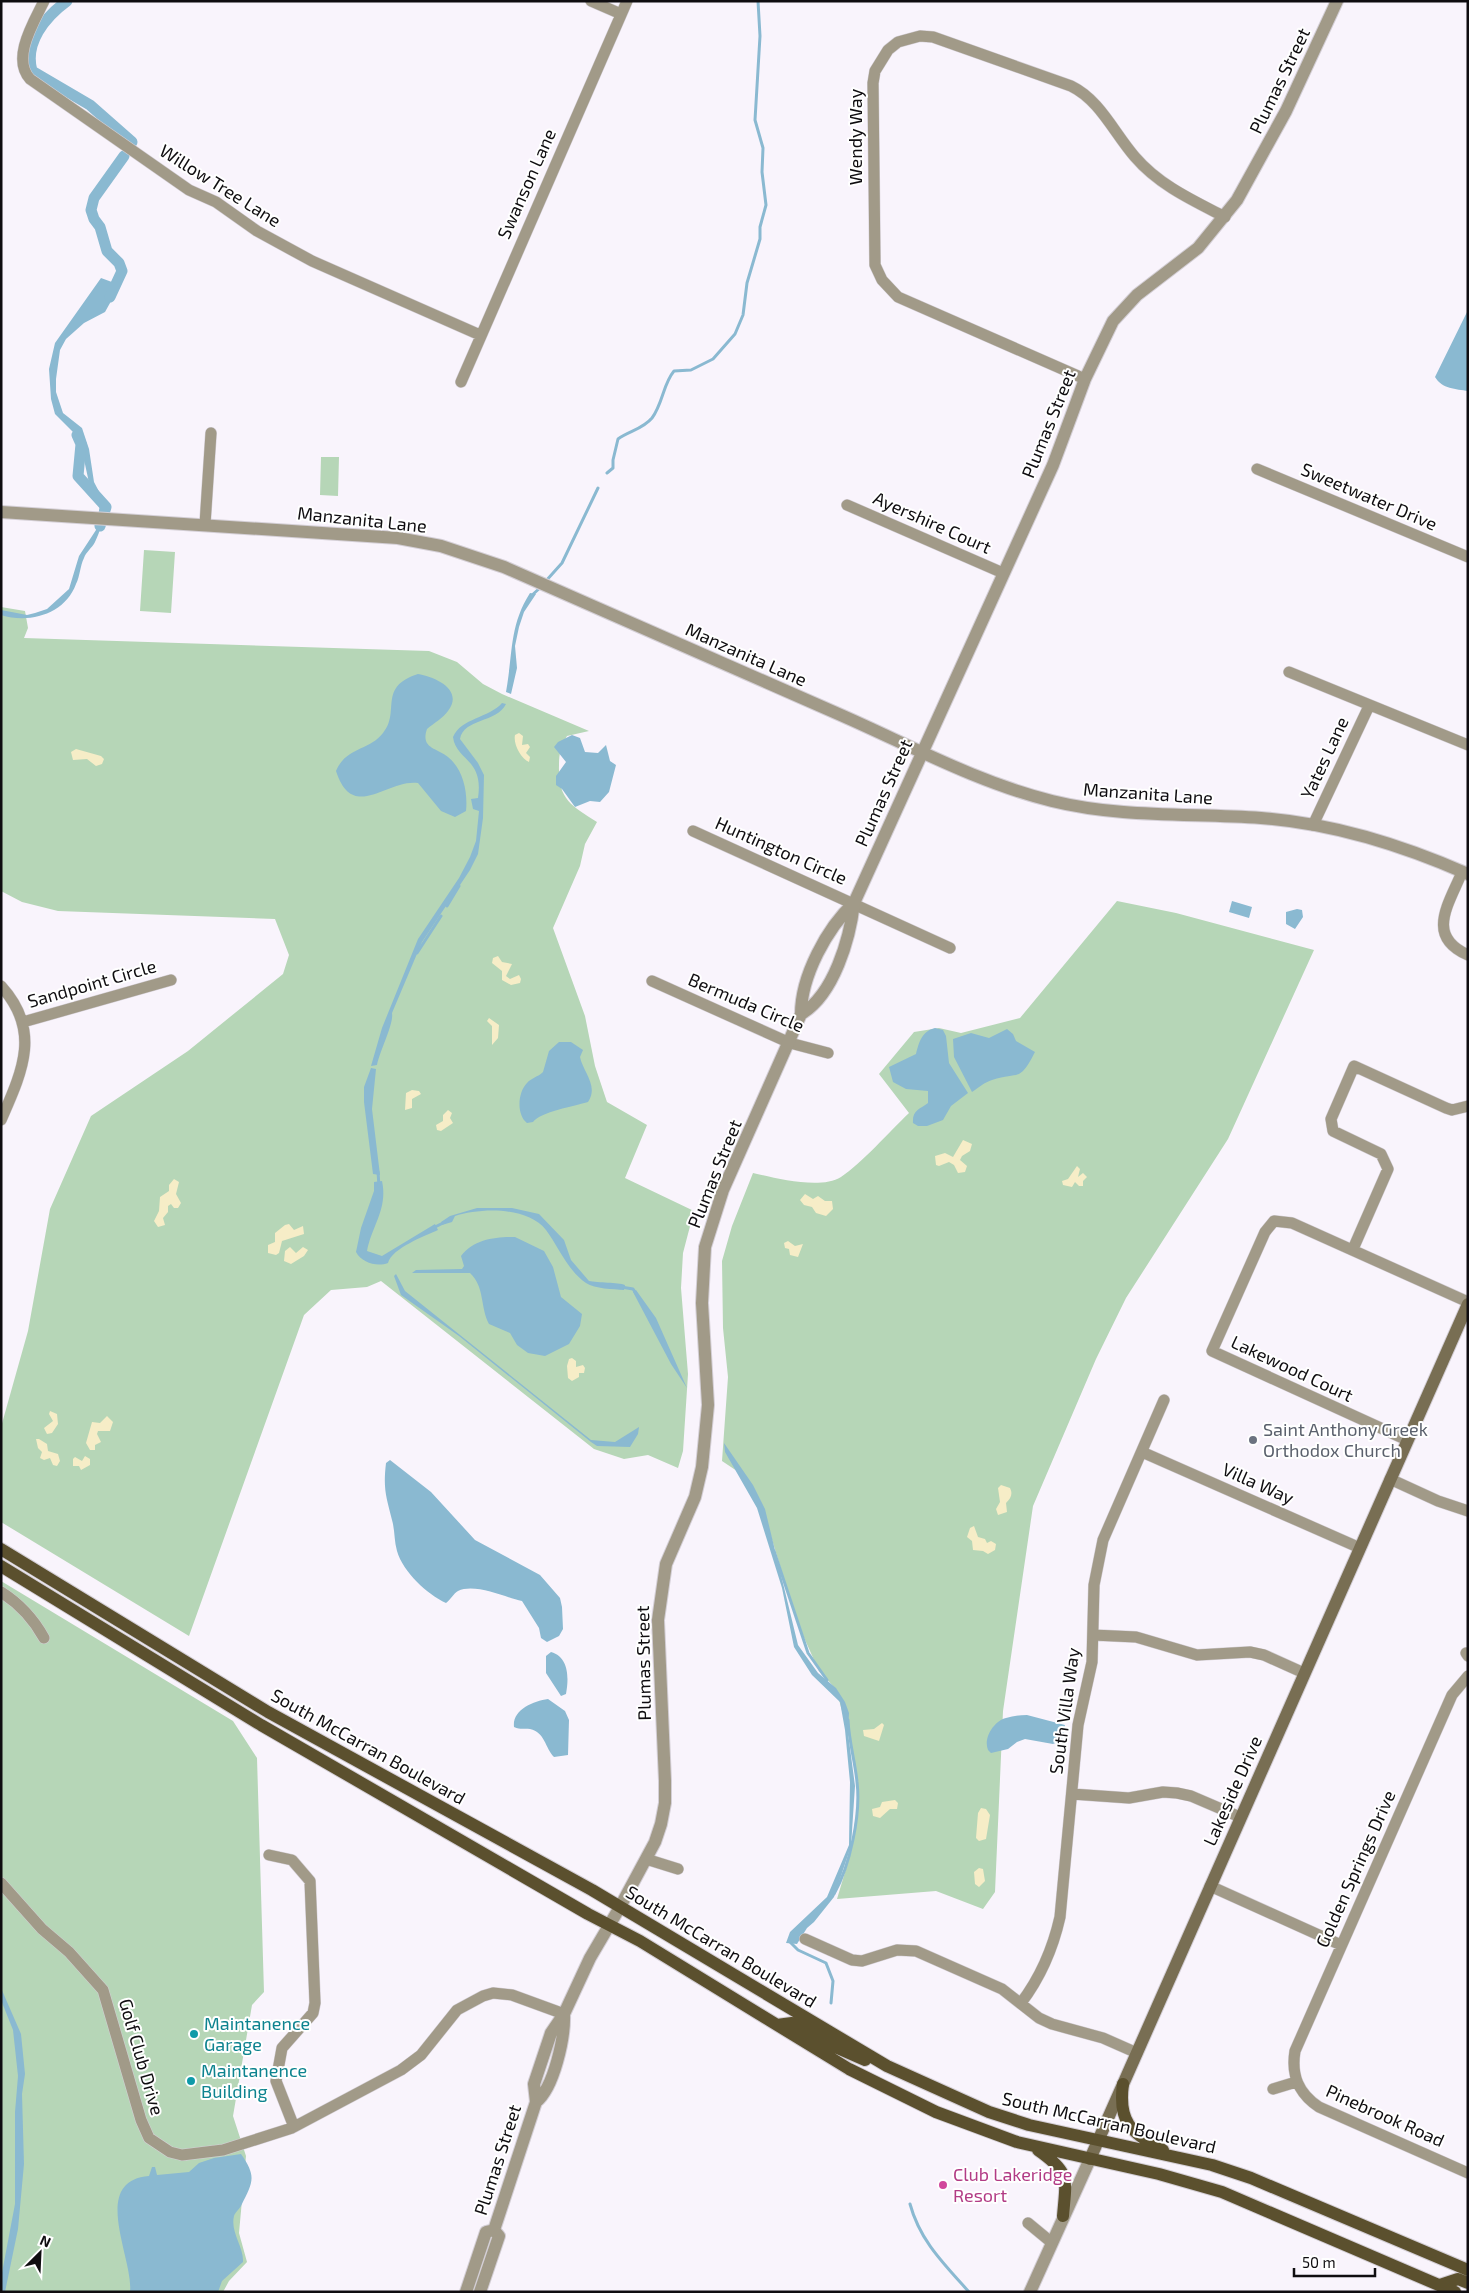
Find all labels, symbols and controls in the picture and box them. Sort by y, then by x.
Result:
street label: Plumas Street [1244,24,1314,137]
street label: Wendy Way [844,88,866,185]
street label: Swanson Lane [492,125,560,242]
street label: Willow Tree Lane [156,139,285,231]
street label: Plumas Street [1016,366,1080,481]
street label: Sweetwater Drive [1298,457,1441,535]
street label: Ayershire Court [870,486,995,558]
street label: Manzanita Lane [296,501,428,537]
street label: Manzanita Lane [682,618,810,691]
street label: Yates Lane [1296,713,1353,802]
street label: Plumas Street [850,735,917,850]
street label: Manzanita Lane [1082,777,1214,809]
street label: Huntington Circle [712,811,851,889]
street label: Sandpoint Circle [25,954,159,1012]
street label: Bermuda Circle [685,968,808,1036]
street label: Plumas Street [682,1116,746,1231]
street label: Lakewood Court [1228,1330,1357,1406]
place label: Saint Anthony Greek Orthodox Church [1263,1418,1428,1461]
marker: Saint Anthony Greek Orthodox Church [1247,1434,1259,1446]
street label: Villa Way [1219,1458,1298,1509]
street label: Plumas Street [631,1605,655,1721]
street label: South Villa Way [1044,1646,1084,1776]
street label: South McCarran Boulevard [268,1683,469,1809]
street label: Lakeside Drive [1198,1732,1266,1849]
street label: Golden Springs Drive [1310,1786,1400,1951]
street label: South McCarran Boulevard [622,1880,821,2012]
street label: Golf Club Drive [115,1996,169,2118]
place label: Maintanence Garage [204,2012,310,2055]
marker: Maintanence Garage [188,2028,200,2040]
place label: Maintanence Building [201,2059,307,2102]
marker: Maintanence Building [185,2075,197,2087]
street label: Pinebrook Road [1323,2079,1448,2151]
street label: South McCarran Boulevard [1000,2087,1218,2157]
street label: Plumas Street [469,2101,525,2218]
place label: Club Lakeridge Resort [953,2163,1072,2206]
marker: Club Lakeridge Resort [937,2179,949,2191]
north arrow [15,2228,65,2278]
text: N [37,2231,54,2250]
scale bar [1294,2246,1375,2278]
text: 50 m [1302,2253,1336,2271]

